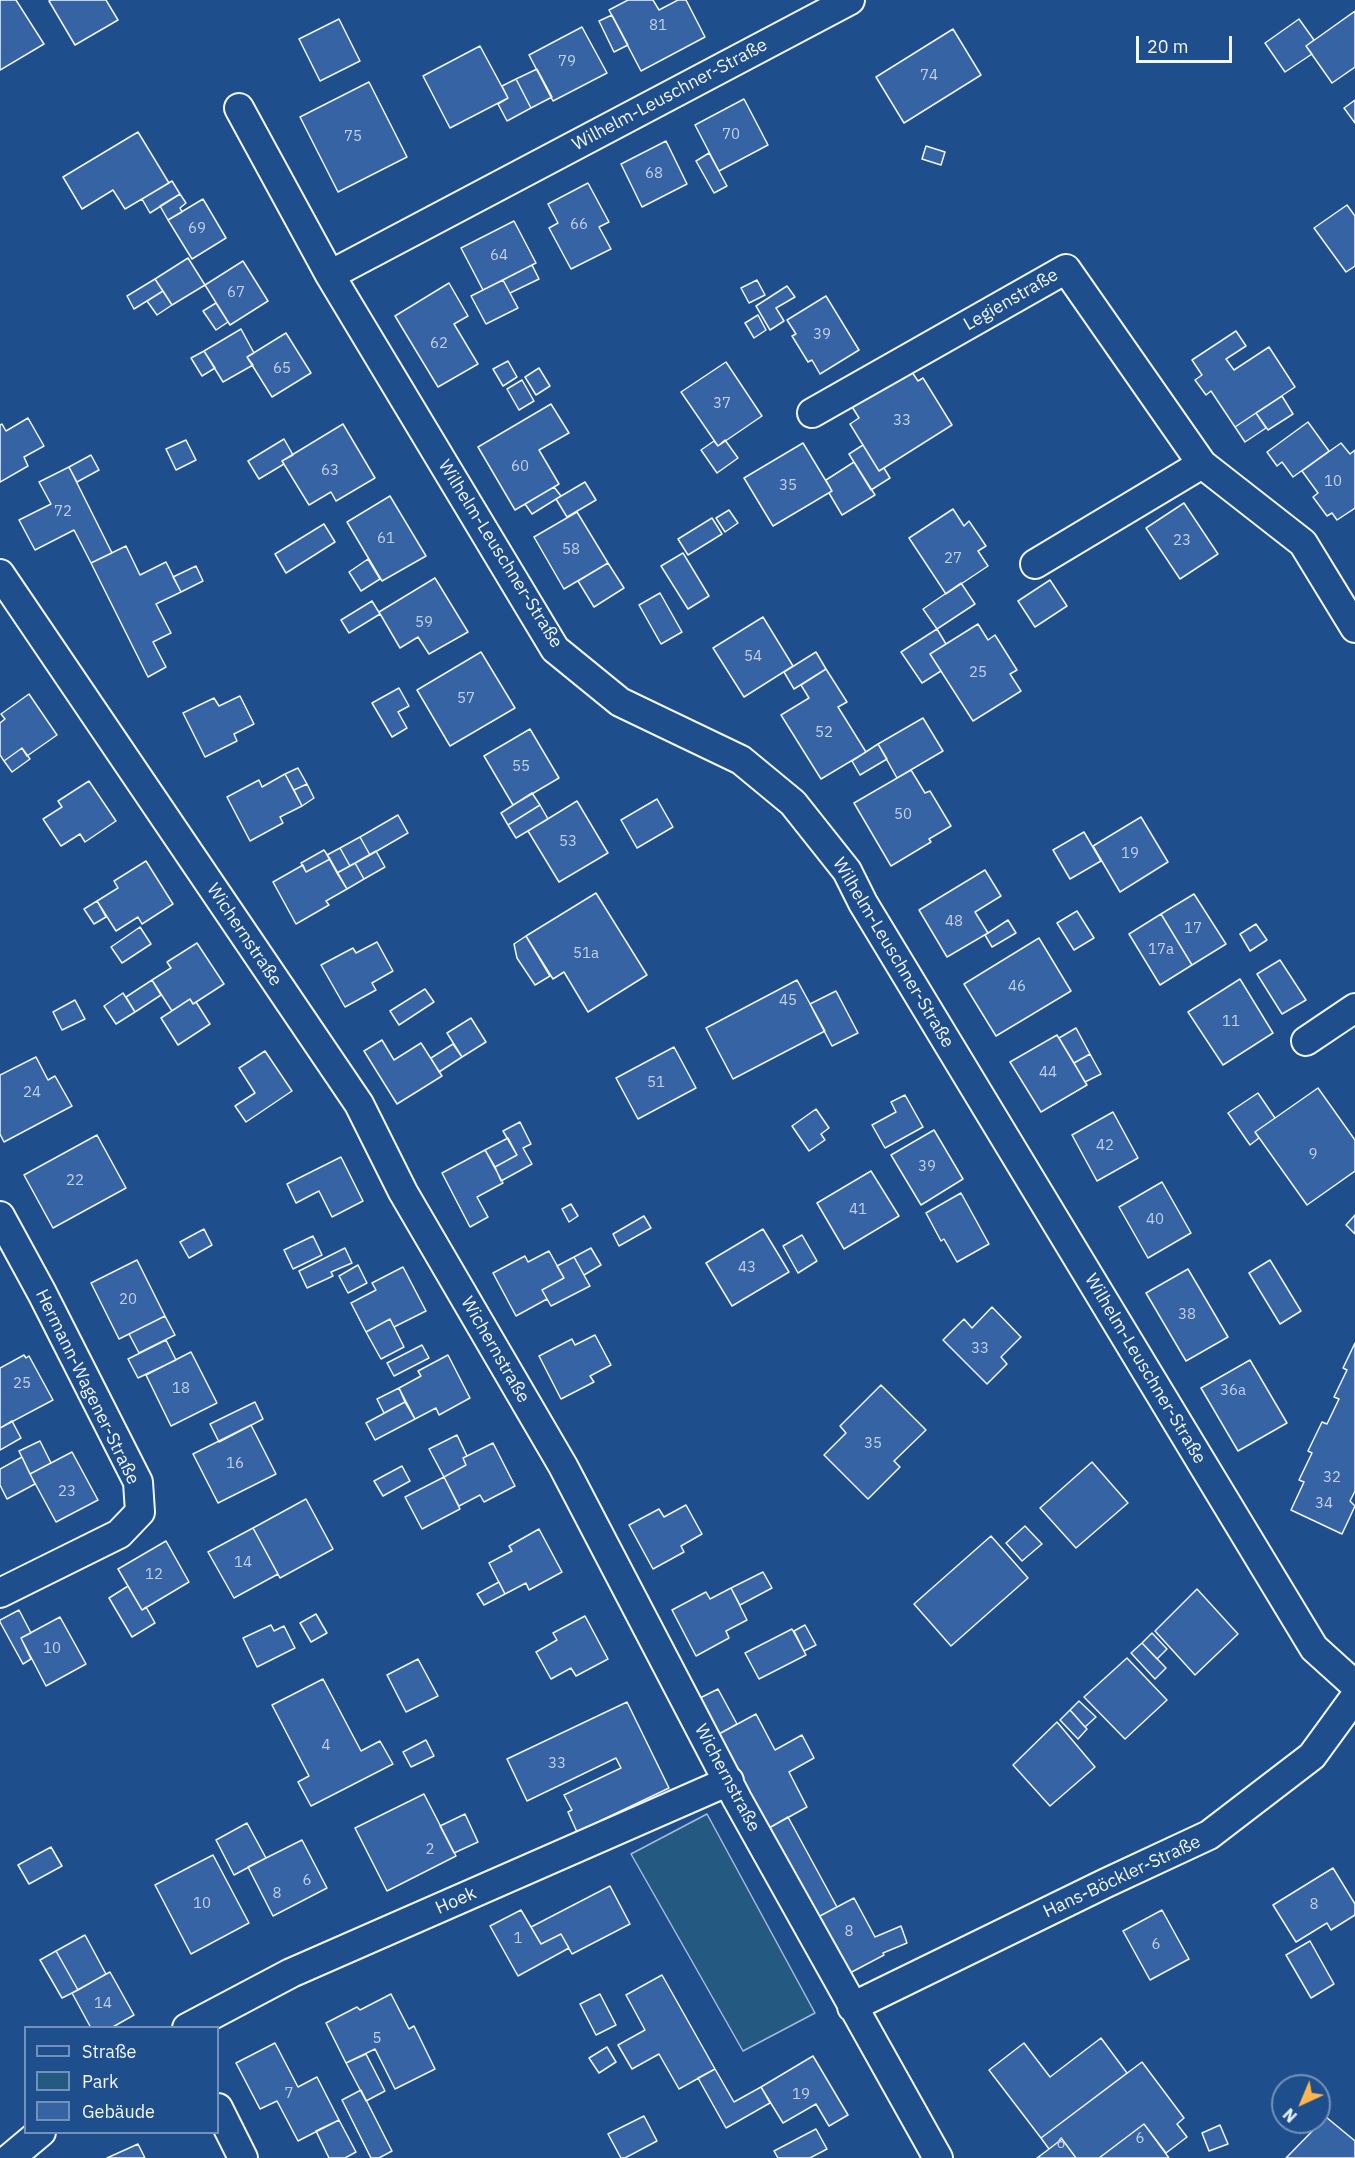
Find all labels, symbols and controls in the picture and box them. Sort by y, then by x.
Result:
house number: 81 [649,17,667,35]
scale bar [1139,24,1235,62]
street label: Wilhelm-Leuschner-Straße [569,34,771,156]
text: 20 m [1147,35,1189,58]
house number: 79 [558,53,576,71]
house number: 74 [920,67,938,85]
house number: 70 [722,126,740,144]
house number: 75 [344,128,362,146]
house number: 68 [645,165,663,183]
house number: 66 [570,216,588,234]
house number: 69 [188,220,206,238]
house number: 64 [490,247,508,265]
street label: Legienstraße [960,264,1062,336]
house number: 67 [227,284,245,302]
house number: 39 [813,326,831,344]
house number: 62 [430,335,448,353]
house number: 65 [273,360,291,378]
house number: 37 [713,395,731,413]
house number: 33 [893,412,911,430]
street label: Wilhelm-Leuschner-Straße [433,456,567,652]
house number: 60 [511,458,529,476]
house number: 63 [321,462,339,480]
house number: 10 [1324,473,1342,491]
house number: 35 [779,477,797,495]
house number: 72 [54,503,72,521]
house number: 61 [377,530,395,548]
house number: 23 [1173,532,1191,550]
house number: 58 [562,541,580,559]
house number: 27 [944,550,962,568]
house number: 59 [415,614,433,632]
house number: 54 [744,648,762,666]
house number: 25 [969,664,987,682]
house number: 57 [457,690,475,708]
house number: 52 [815,724,833,742]
house number: 55 [512,758,530,776]
house number: 50 [894,806,912,824]
house number: 53 [559,833,577,851]
house number: 19 [1121,845,1139,863]
street label: Wilhelm-Leuschner-Straße [828,854,958,1052]
street label: Wichernstraße [202,880,286,990]
house number: 48 [945,913,963,931]
house number: 17 [1184,920,1202,938]
house number: 17a [1148,941,1174,959]
house number: 51a [573,945,599,963]
house number: 46 [1008,978,1026,996]
house number: 45 [779,992,797,1010]
house number: 11 [1222,1013,1240,1031]
house number: 44 [1039,1064,1057,1082]
house number: 51 [647,1074,665,1092]
house number: 24 [23,1084,41,1102]
house number: 42 [1096,1137,1114,1155]
house number: 9 [1309,1146,1317,1164]
house number: 39 [918,1158,936,1176]
house number: 22 [66,1172,84,1190]
house number: 41 [849,1201,867,1219]
house number: 40 [1146,1211,1164,1229]
house number: 43 [738,1259,756,1277]
street label: Wilhelm-Leuschner-Straße [1080,1270,1210,1468]
street label: Hermann-Wagener-Straße [30,1286,144,1488]
house number: 20 [119,1291,137,1309]
street label: Wichernstraße [456,1293,534,1407]
house number: 38 [1178,1306,1196,1324]
house number: 33 [971,1340,989,1358]
house number: 25 [13,1375,31,1393]
house number: 18 [172,1380,190,1398]
house number: 36a [1220,1382,1246,1400]
house number: 35 [864,1435,882,1453]
house number: 16 [226,1455,244,1473]
house number: 32 [1323,1469,1341,1487]
house number: 23 [58,1483,76,1501]
house number: 34 [1315,1495,1333,1513]
house number: 14 [234,1554,252,1572]
house number: 12 [145,1566,163,1584]
house number: 10 [43,1640,61,1658]
street label: Wichernstraße [690,1720,764,1836]
house number: 4 [322,1737,330,1755]
house number: 33 [548,1755,566,1773]
street label: Hans-Böckler-Straße [1040,1831,1204,1923]
house number: 2 [426,1841,434,1859]
house number: 6 [303,1872,311,1890]
street label: Hoek [432,1883,480,1919]
house number: 8 [273,1885,281,1903]
house number: 10 [193,1895,211,1913]
house number: 8 [1310,1896,1318,1914]
house number: 8 [845,1923,853,1941]
house number: 1 [514,1930,522,1948]
house number: 6 [1152,1936,1160,1954]
house number: 14 [94,1995,112,2013]
legend [24,2026,219,2134]
house number: 5 [373,2030,381,2048]
text: Straße [82,2040,136,2063]
text: Park [82,2070,118,2093]
north arrow [1271,2074,1331,2134]
house number: 7 [285,2085,293,2103]
house number: 19 [792,2086,810,2104]
text: Gebäude [82,2100,155,2123]
text: N [1279,2104,1301,2127]
house number: 6 [1136,2130,1144,2148]
house number: 6 [1057,2135,1065,2153]

